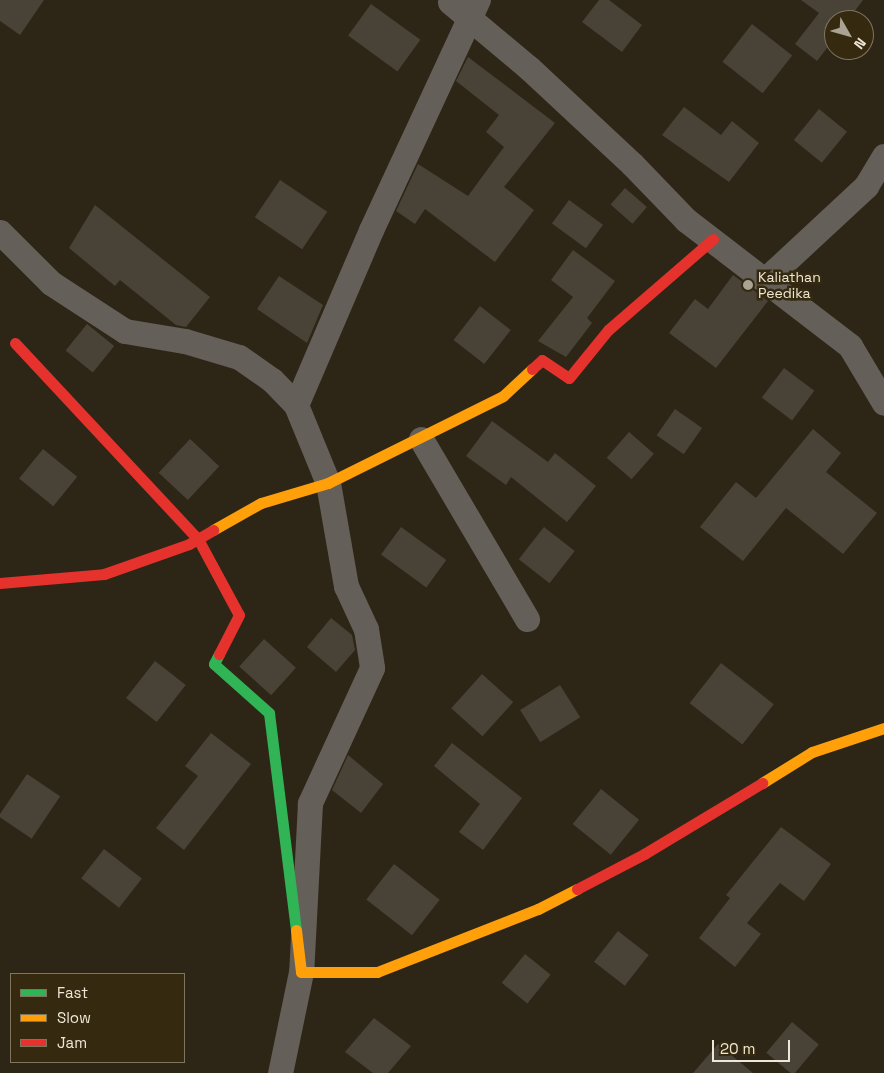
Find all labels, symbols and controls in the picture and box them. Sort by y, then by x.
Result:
north arrow [824,10,874,60]
text: N [850,34,870,53]
place label: Kaliathan Peedika [758,269,821,302]
marker: Kaliathan Peedika [742,279,754,291]
legend [10,973,185,1063]
text: Fast [57,983,88,1002]
text: Slow [57,1008,91,1027]
scale bar [714,1030,792,1062]
text: Jam [57,1033,87,1052]
text: 20 m [720,1039,755,1058]

